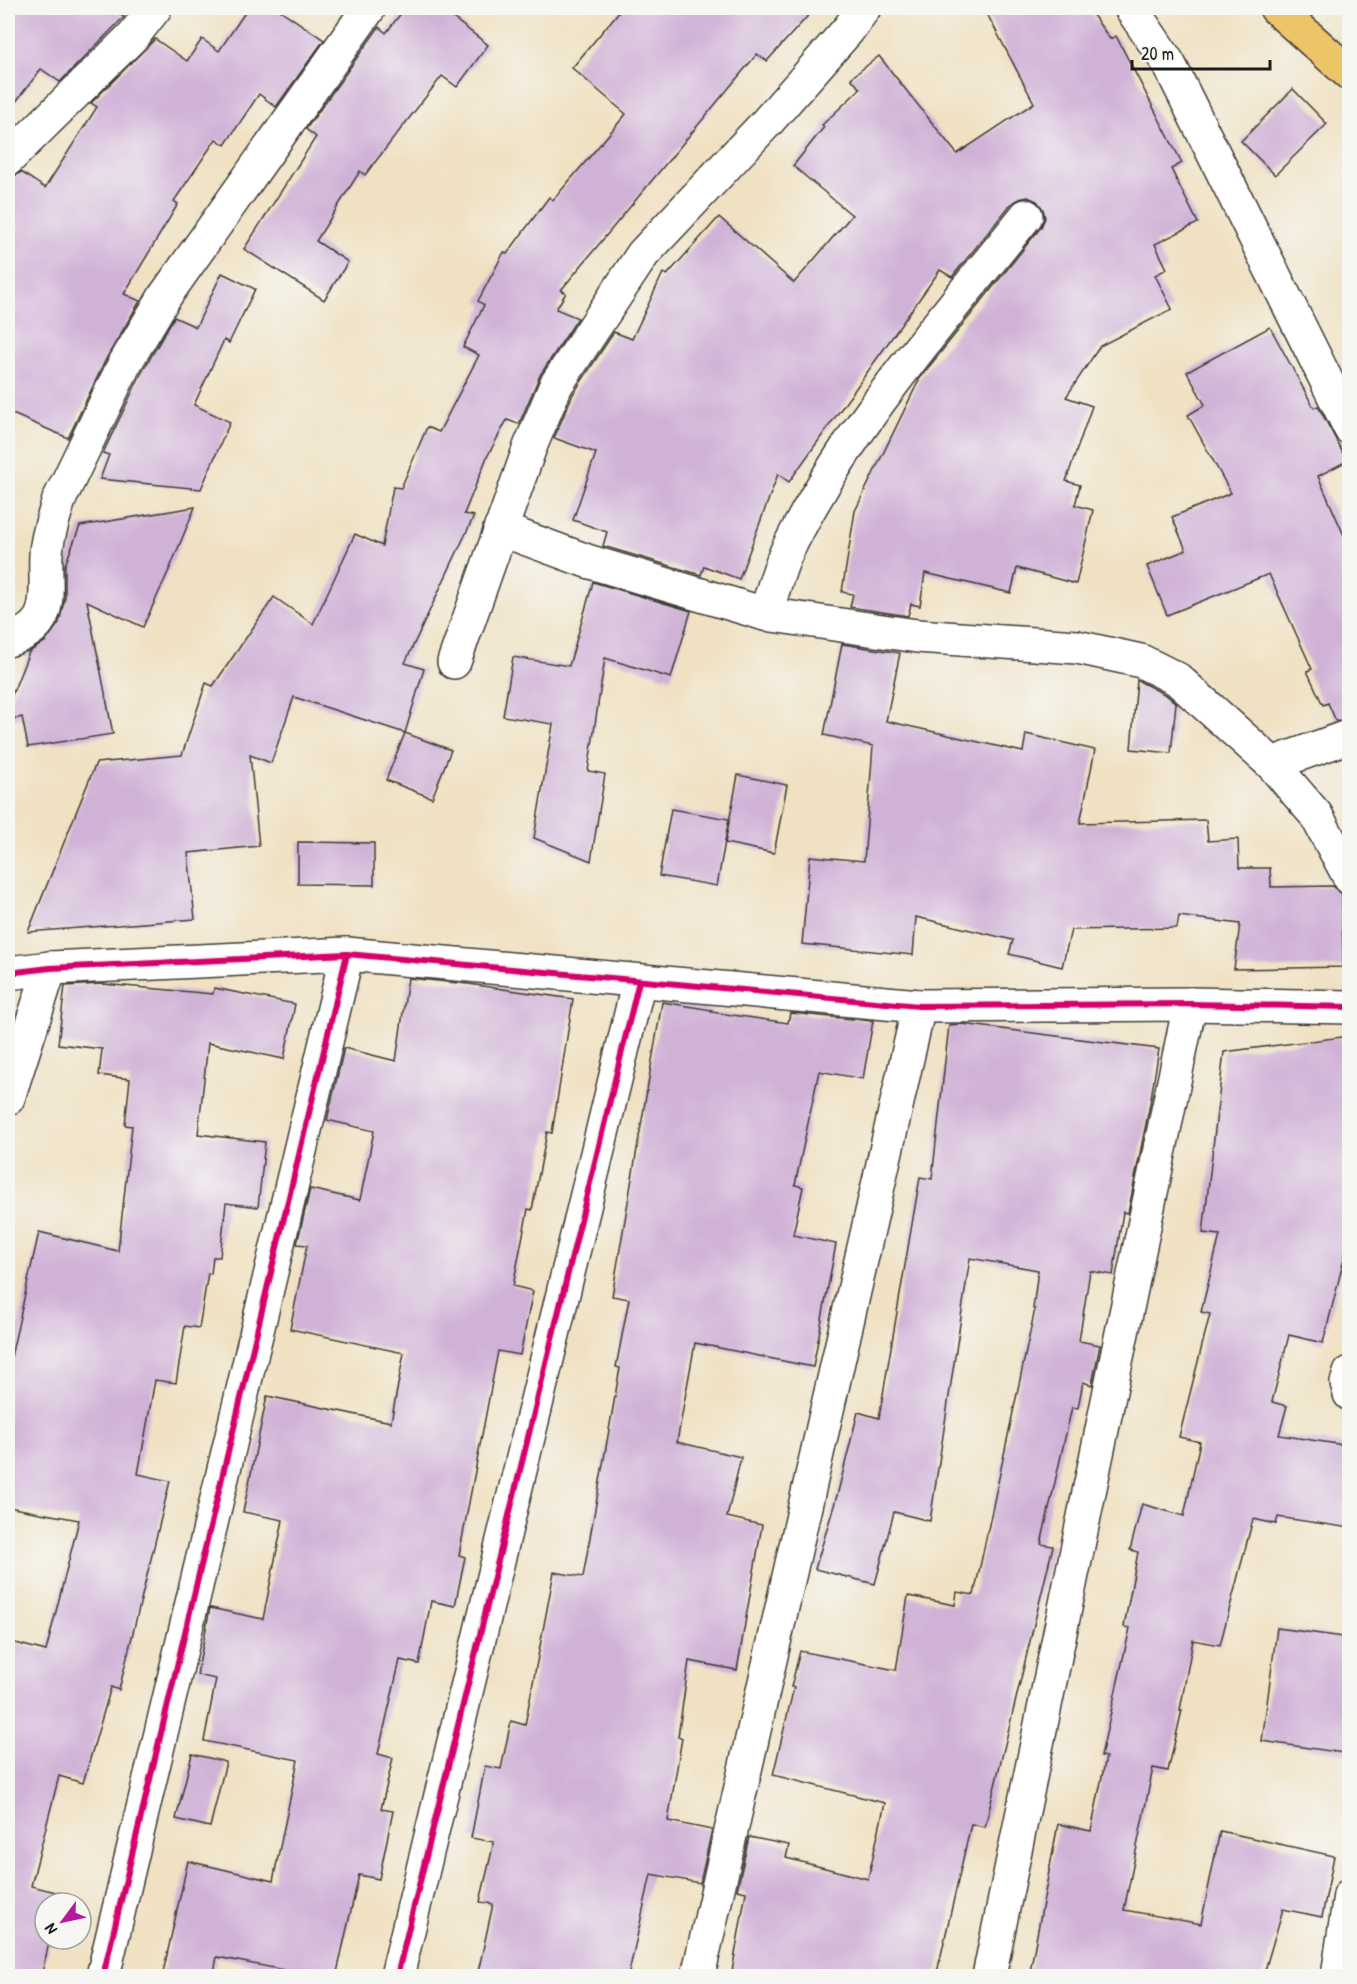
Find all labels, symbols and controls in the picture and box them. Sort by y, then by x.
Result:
scale bar [1132,33,1270,71]
text: 20 m [1141,41,1174,66]
north arrow [33,1891,93,1951]
text: N [39,1919,62,1939]

